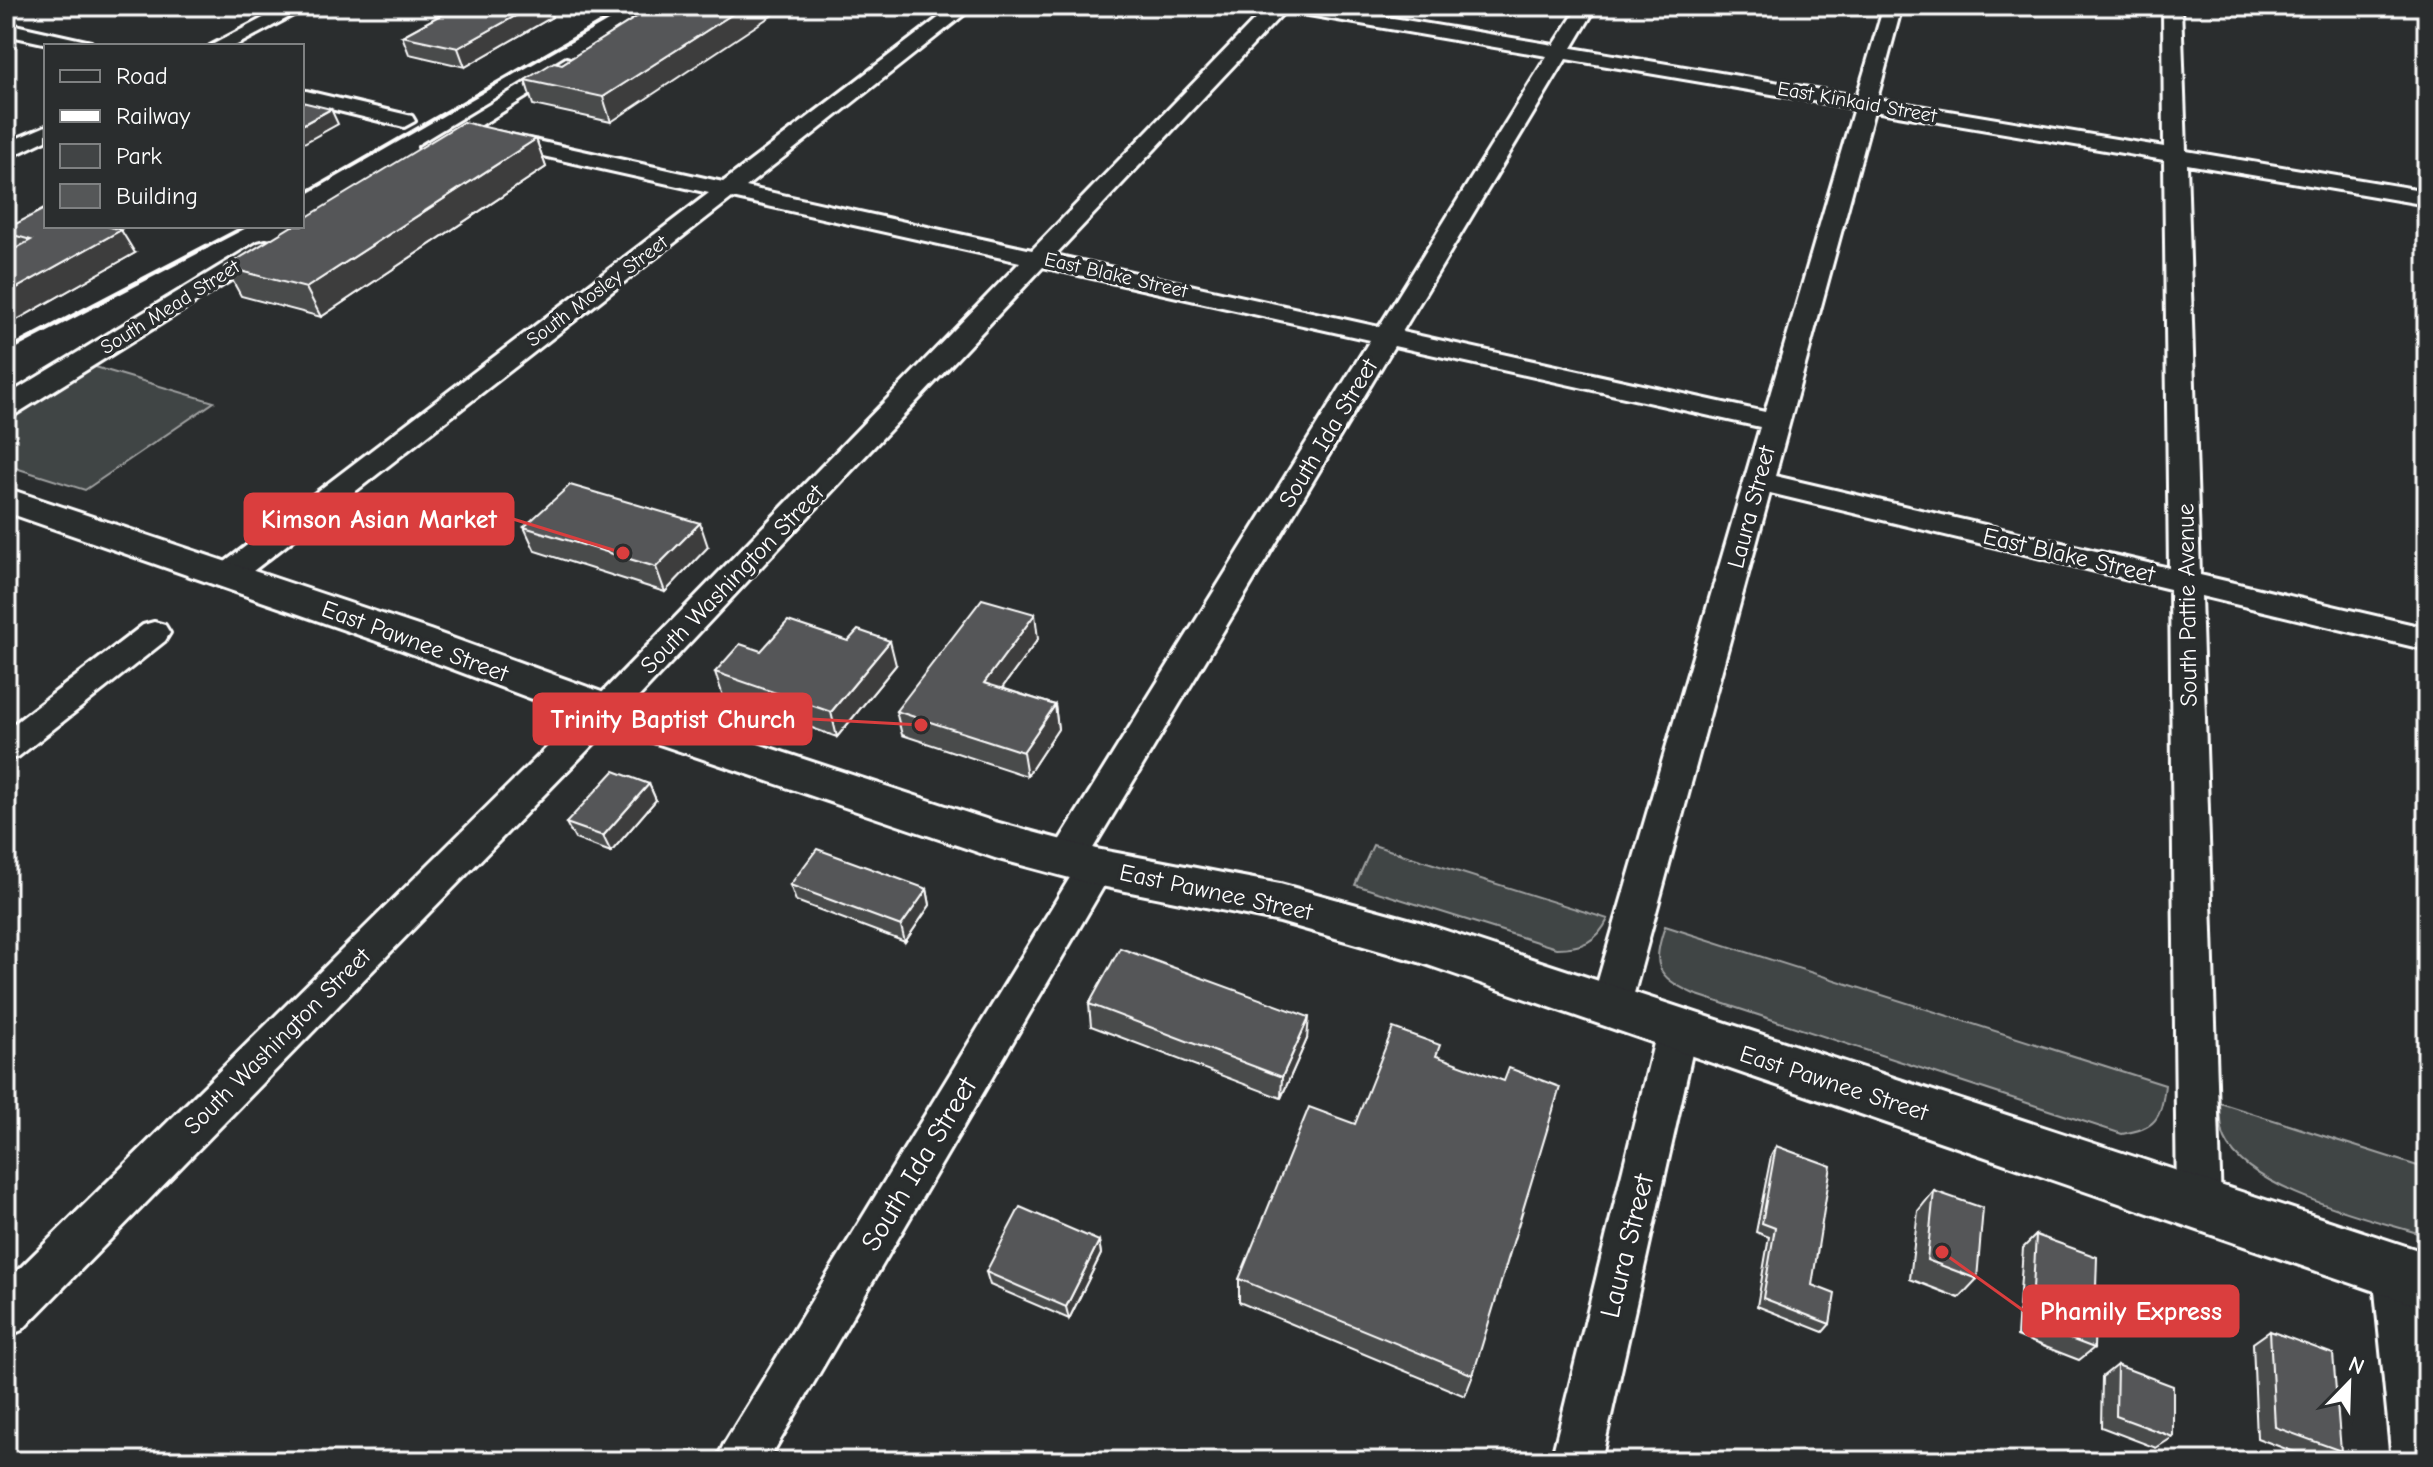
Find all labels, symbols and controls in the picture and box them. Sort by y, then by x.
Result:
legend [44,44,304,228]
text: Road [116,62,168,90]
street label: East Kinkaid Street [1776,77,1940,128]
text: Railway [116,102,190,130]
text: Park [116,142,162,170]
text: Building [116,182,198,210]
street label: South Mosley Street [522,230,673,352]
street label: East Blake Street [1042,247,1191,303]
street label: South Mead Street [96,254,245,359]
street label: South Ida Street [1273,353,1384,512]
street label: Laura Street [1721,442,1781,571]
street label: South Washington Street [634,478,830,679]
callout: Kimson Asian Market [245,494,513,544]
street label: South Pattie Avenue [2171,503,2203,707]
text: Kimson Asian Market [261,505,497,535]
street label: East Blake Street [1980,522,2159,589]
street label: East Pawnee Street [318,594,513,688]
callout: Trinity Baptist Church [534,694,811,744]
text: Trinity Baptist Church [550,705,796,735]
street label: East Pawnee Street [1117,858,1316,926]
street label: South Washington Street [178,941,377,1140]
street label: East Pawnee Street [1736,1039,1933,1127]
street label: South Ida Street [855,1071,984,1257]
street label: Laura Street [1594,1170,1661,1321]
callout: Phamily Express [2024,1286,2238,1336]
text: Phamily Express [2040,1297,2222,1327]
north arrow [2309,1343,2389,1423]
text: N [2345,1351,2368,1380]

